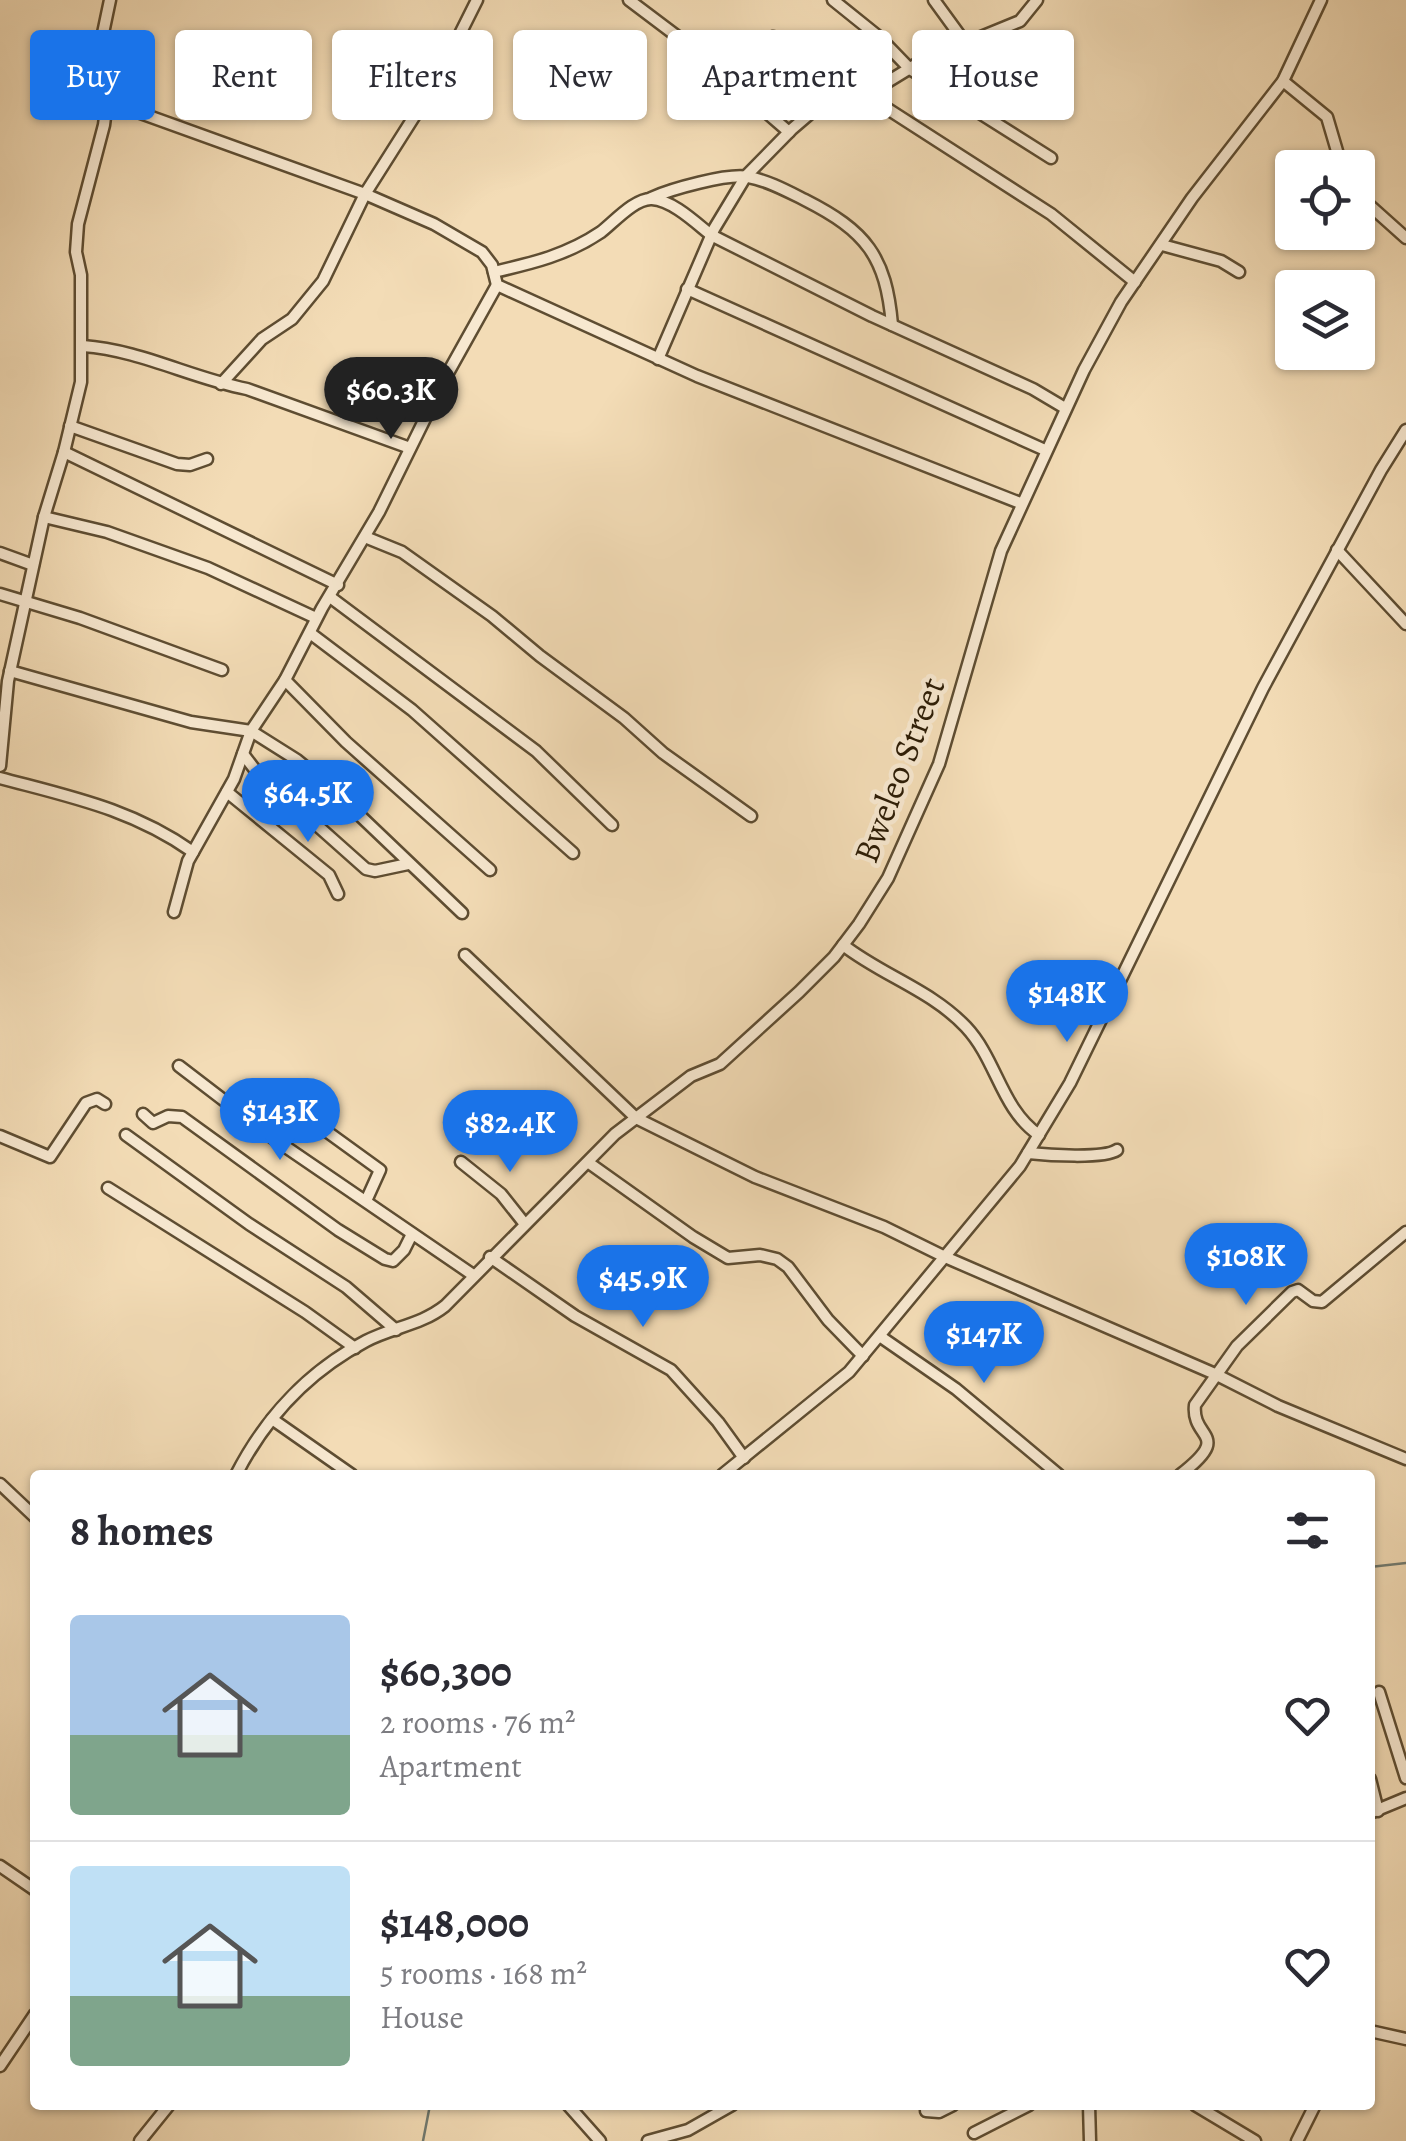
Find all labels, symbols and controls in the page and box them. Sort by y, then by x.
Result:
chip: Buy [30,30,155,120]
chip: Rent [175,30,312,120]
chip: Filters [332,30,493,120]
chip: New [513,30,647,120]
chip: Apartment [667,30,892,120]
chip: House [912,30,1074,120]
map controls [1275,150,1375,370]
button: locate [1275,150,1375,250]
button: layers [1275,270,1375,370]
pin: $60.3K [310,357,472,442]
text: $60.3K [346,367,436,411]
street label: Bweleo Street [842,670,956,870]
pin: $64.5K [227,760,389,845]
text: $64.5K [264,770,352,814]
pin: $148K [997,960,1137,1045]
text: $148K [1028,970,1106,1014]
pin: $143K [210,1078,350,1163]
text: $143K [242,1088,318,1132]
pin: $82.4K [429,1090,591,1175]
text: $82.4K [465,1100,555,1144]
pin: $108K [1176,1223,1316,1308]
text: $108K [1207,1233,1285,1277]
pin: $45.9K [562,1245,724,1330]
text: $45.9K [599,1255,687,1299]
pin: $147K [914,1301,1054,1386]
text: $147K [946,1311,1022,1355]
text: 8 homes [70,1502,214,1559]
icon: filters [1280,1503,1335,1558]
text: $60,300 [380,1643,512,1700]
icon: home [150,1655,270,1775]
icon: heart [1280,1688,1335,1743]
text: 2 rooms · 76 m² [380,1700,576,1744]
text: Apartment [380,1744,522,1788]
text: $148,000 [380,1894,529,1951]
icon: home [150,1906,270,2026]
icon: heart [1280,1939,1335,1994]
text: 5 rooms · 168 m² [380,1951,587,1995]
text: House [380,1995,464,2039]

